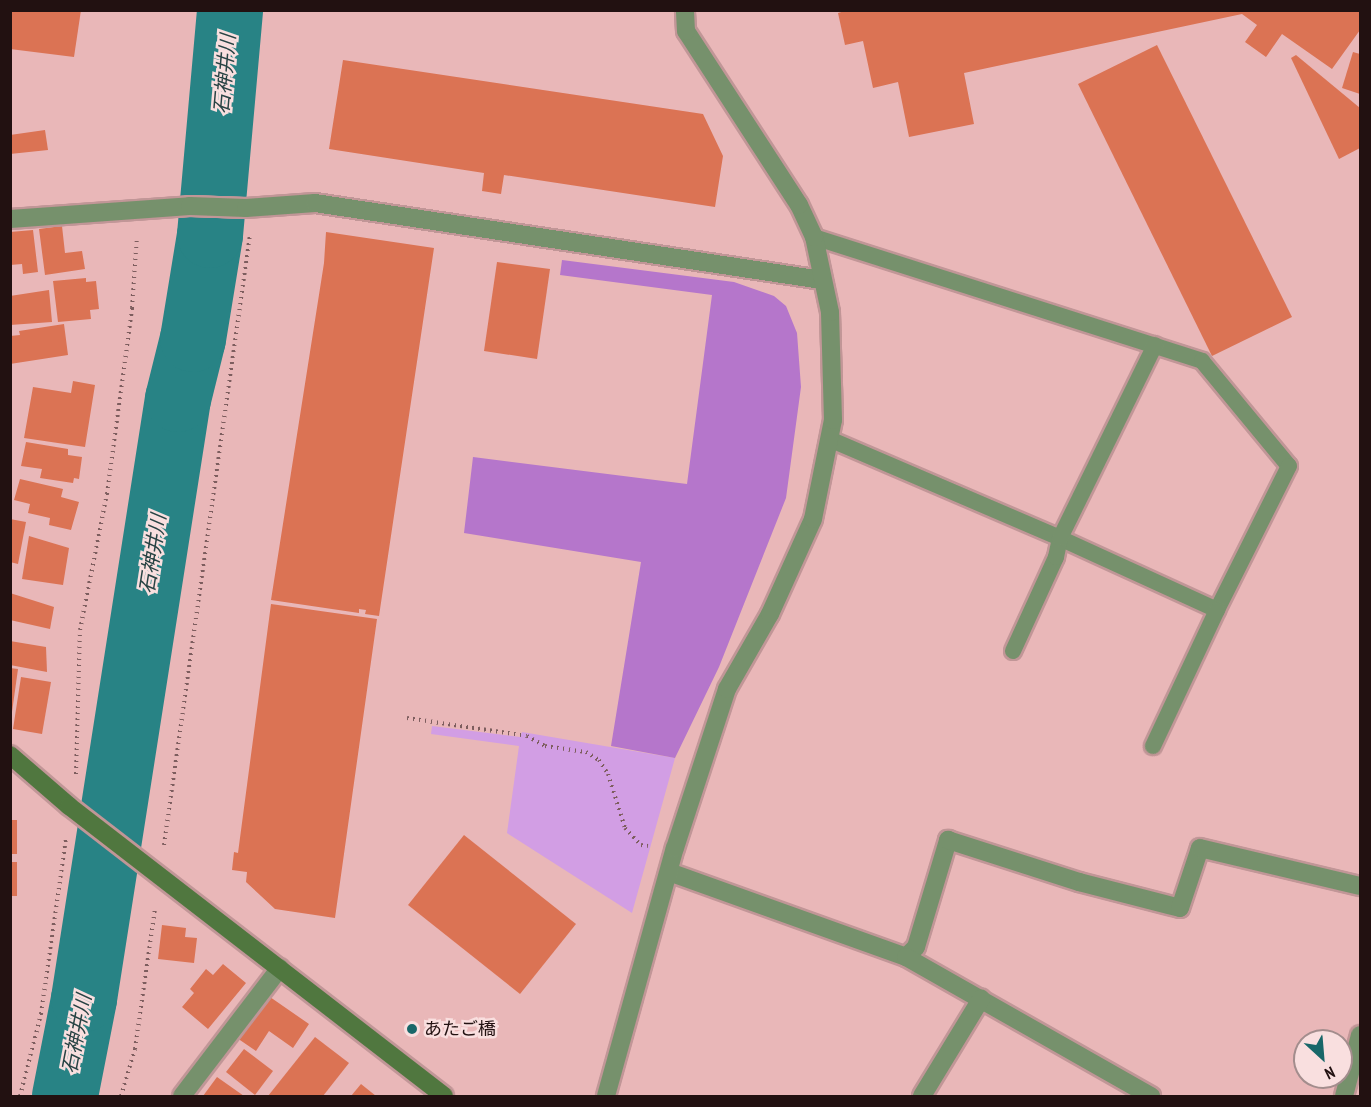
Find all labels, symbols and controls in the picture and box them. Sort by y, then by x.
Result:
water label: 石神井川 [210,33,240,115]
water label: 石神井川 [135,513,171,595]
water label: 石神井川 [58,992,96,1076]
place label: あたご橋 [424,1018,496,1040]
marker: あたご橋 [405,1022,419,1036]
north arrow [1293,1029,1353,1089]
text: N [1322,1062,1338,1084]

